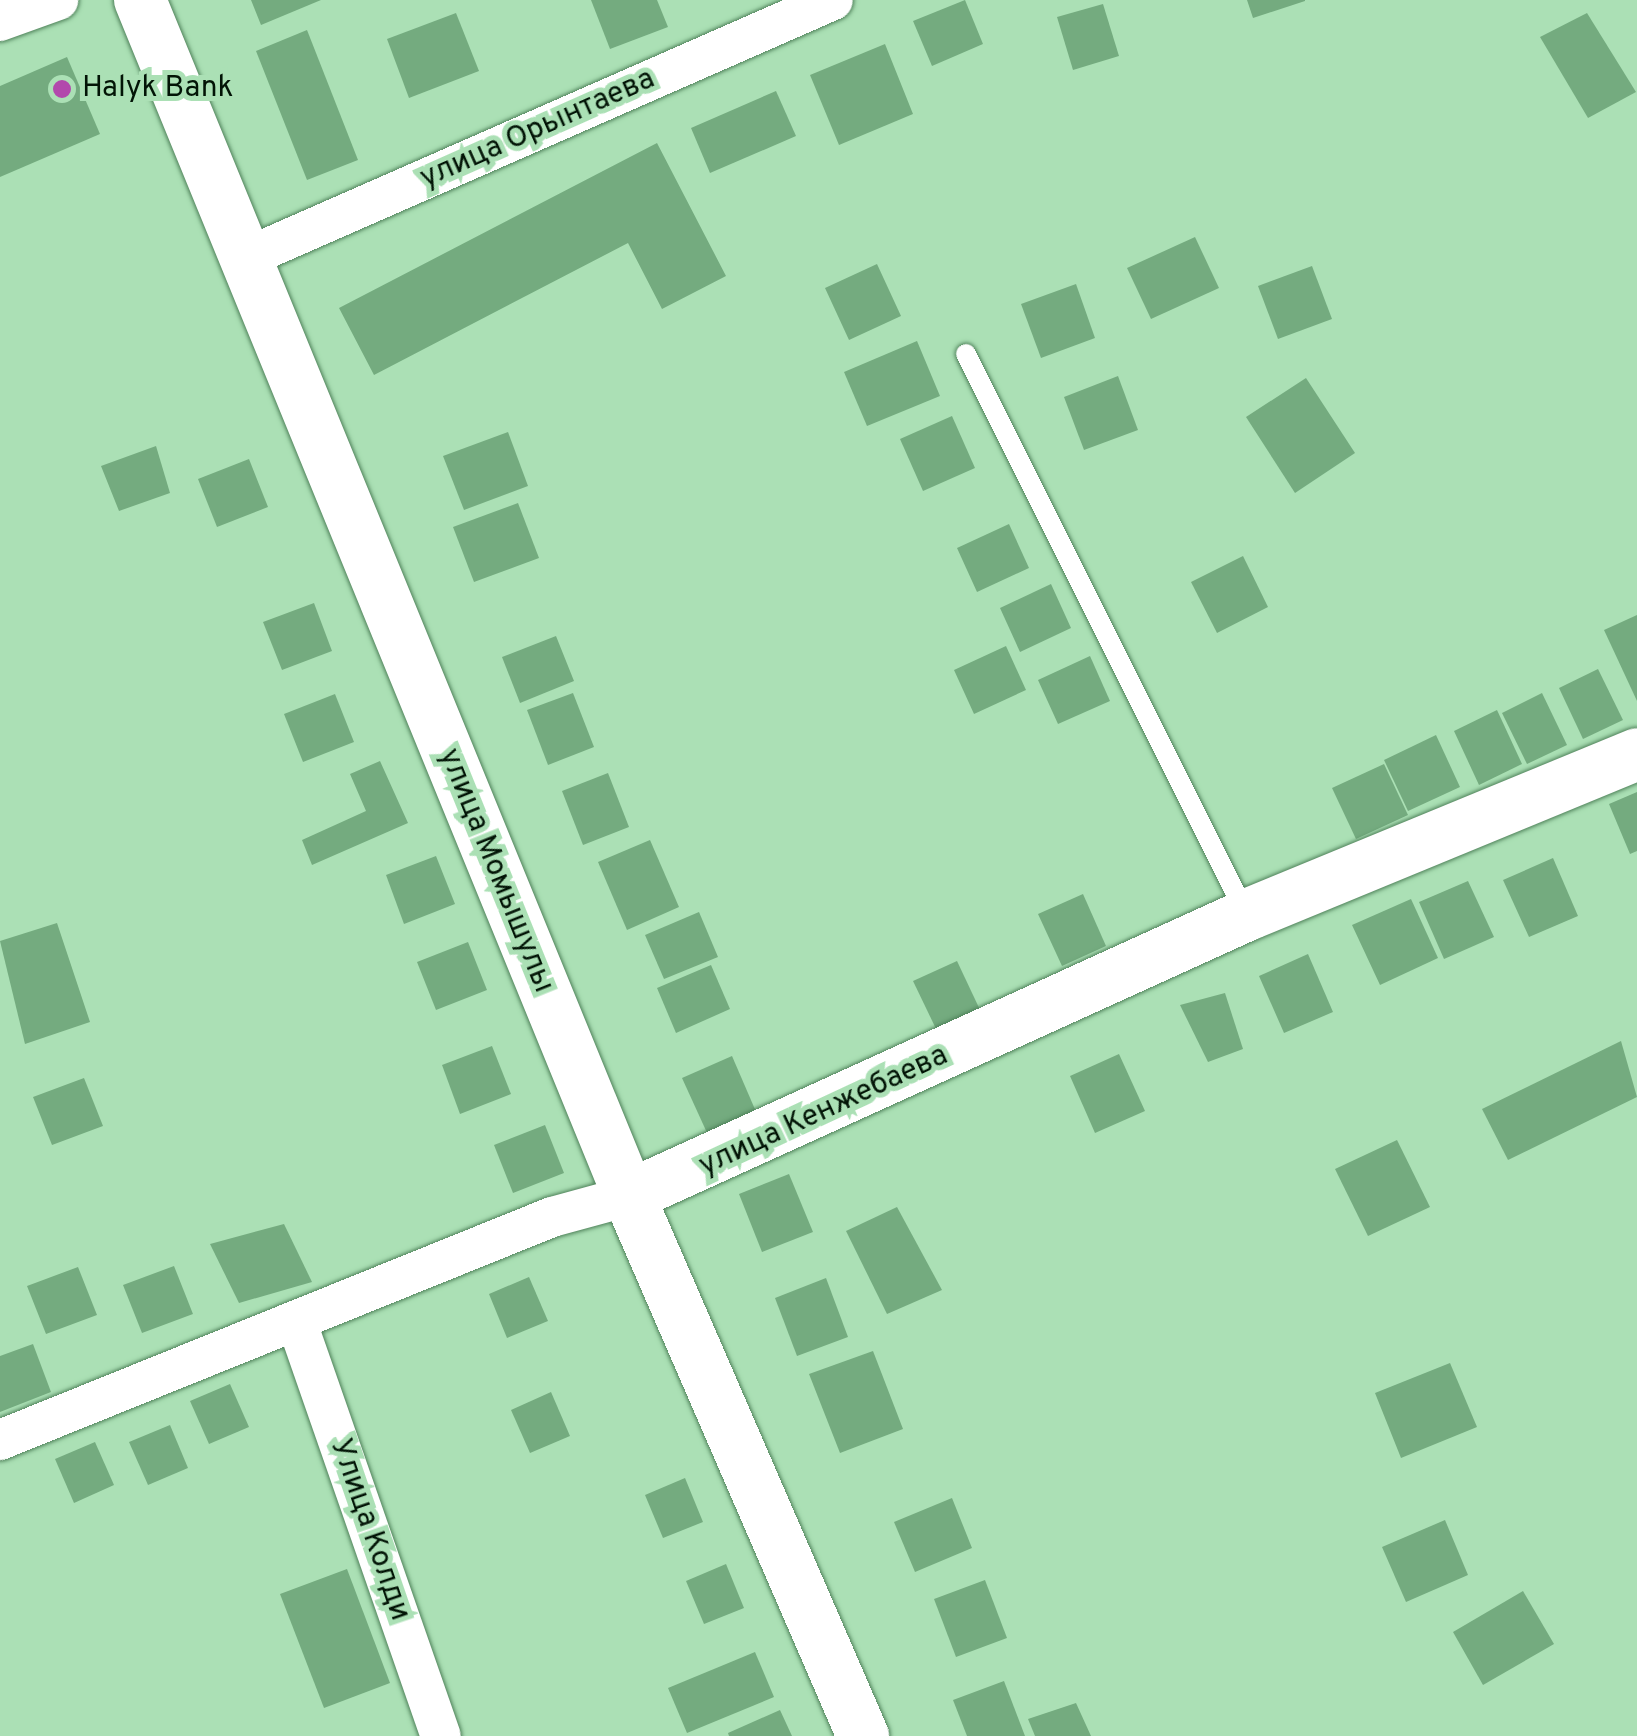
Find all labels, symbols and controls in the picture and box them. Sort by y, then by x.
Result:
street label: улица Орынтаева [415,62,661,198]
place label: Halyk Bank [82,71,234,107]
marker: Halyk Bank [51,78,73,100]
street label: улица Момышулы [430,744,560,998]
street label: улица Кенжебаева [694,1039,954,1185]
street label: Улица Колди [321,1434,417,1626]

